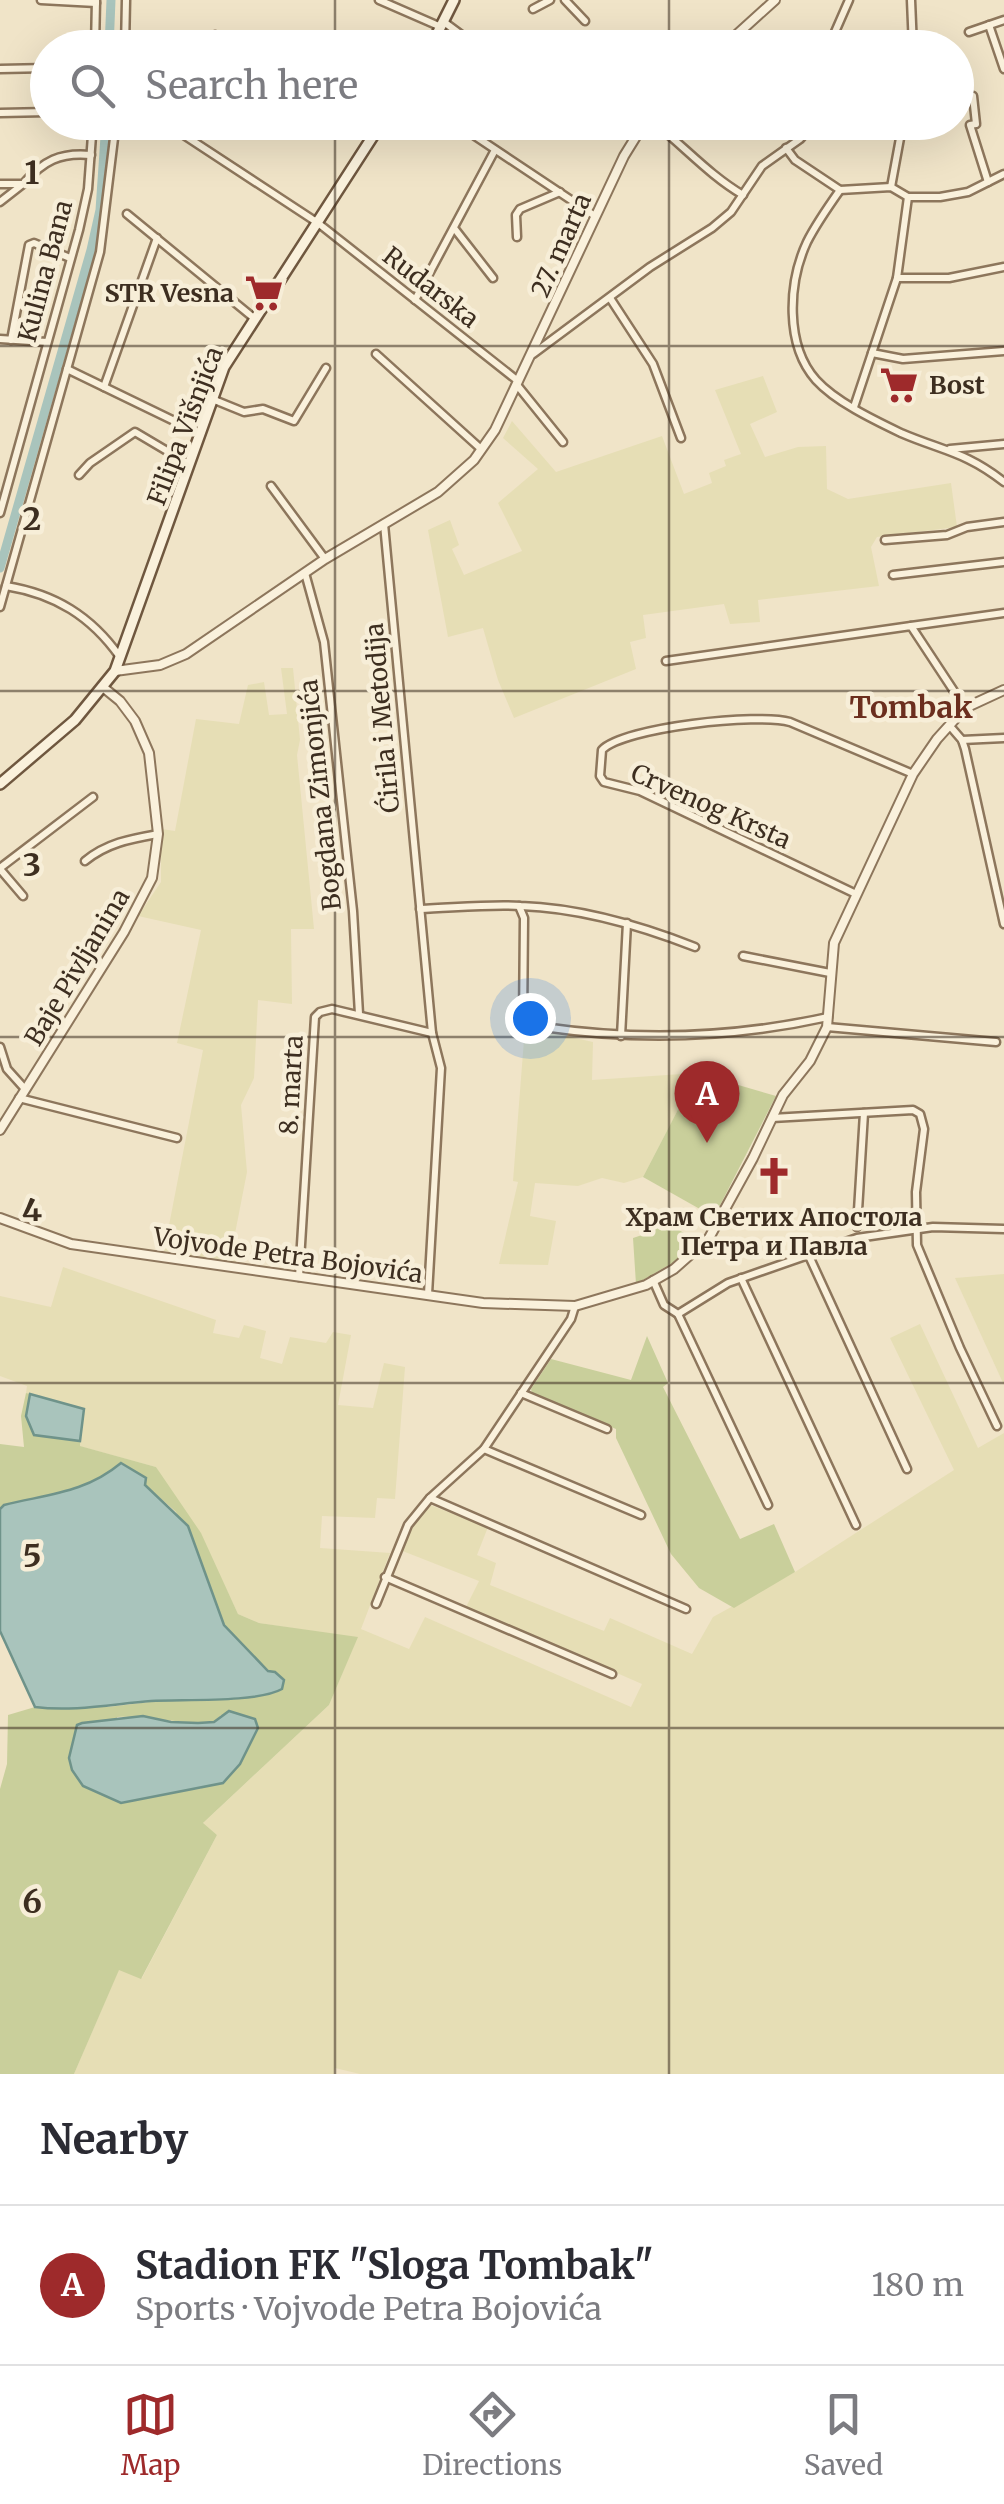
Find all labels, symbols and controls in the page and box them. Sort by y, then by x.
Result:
search box [30,30,974,140]
icon: search [65,58,120,113]
text: Search here [145,62,358,109]
text: 1 [25,153,40,193]
street label: 27. marta [524,188,598,302]
street label: Kulina Bana [11,197,79,345]
street label: Rudarska [376,239,486,335]
supermarket icon: STR Vesna [243,272,285,314]
place label: STR Vesna [104,277,234,309]
street label: Filipa Višnjića [140,342,230,510]
supermarket icon: Bost [878,364,920,406]
place label: Bost [929,369,985,401]
text: 2 [23,499,41,539]
street label: Ćirila i Metodija [358,622,406,814]
street label: Bogdana Zimonjića [292,678,348,912]
district label: Tombak [849,688,973,726]
street label: Crvenog Krsta [626,756,796,856]
text: 3 [23,845,41,885]
street label: Baje Pivljanina [18,883,136,1051]
your location [505,993,556,1044]
street label: 8. marta [272,1034,310,1136]
pin: A [674,1060,740,1143]
church icon: Храм Светих Апостола Петра и Павла [753,1155,795,1197]
text: 4 [22,1190,42,1230]
place label: Храм Светих Апостола Петра и Павла [625,1201,923,1262]
street label: Vojvode Petra Bojovića [150,1220,425,1290]
text: 5 [23,1536,41,1576]
text: 6 [22,1882,42,1922]
text: Nearby [40,2113,188,2165]
text: Stadion FK "Sloga Tombak" [135,2242,654,2289]
text: A [61,2265,84,2305]
text: 180 m [872,2265,964,2305]
text: Sports · Vojvode Petra Bojovića [135,2289,602,2329]
tab: Map [121,2387,181,2483]
tab: Directions [422,2387,562,2483]
tab: Saved [804,2387,883,2483]

